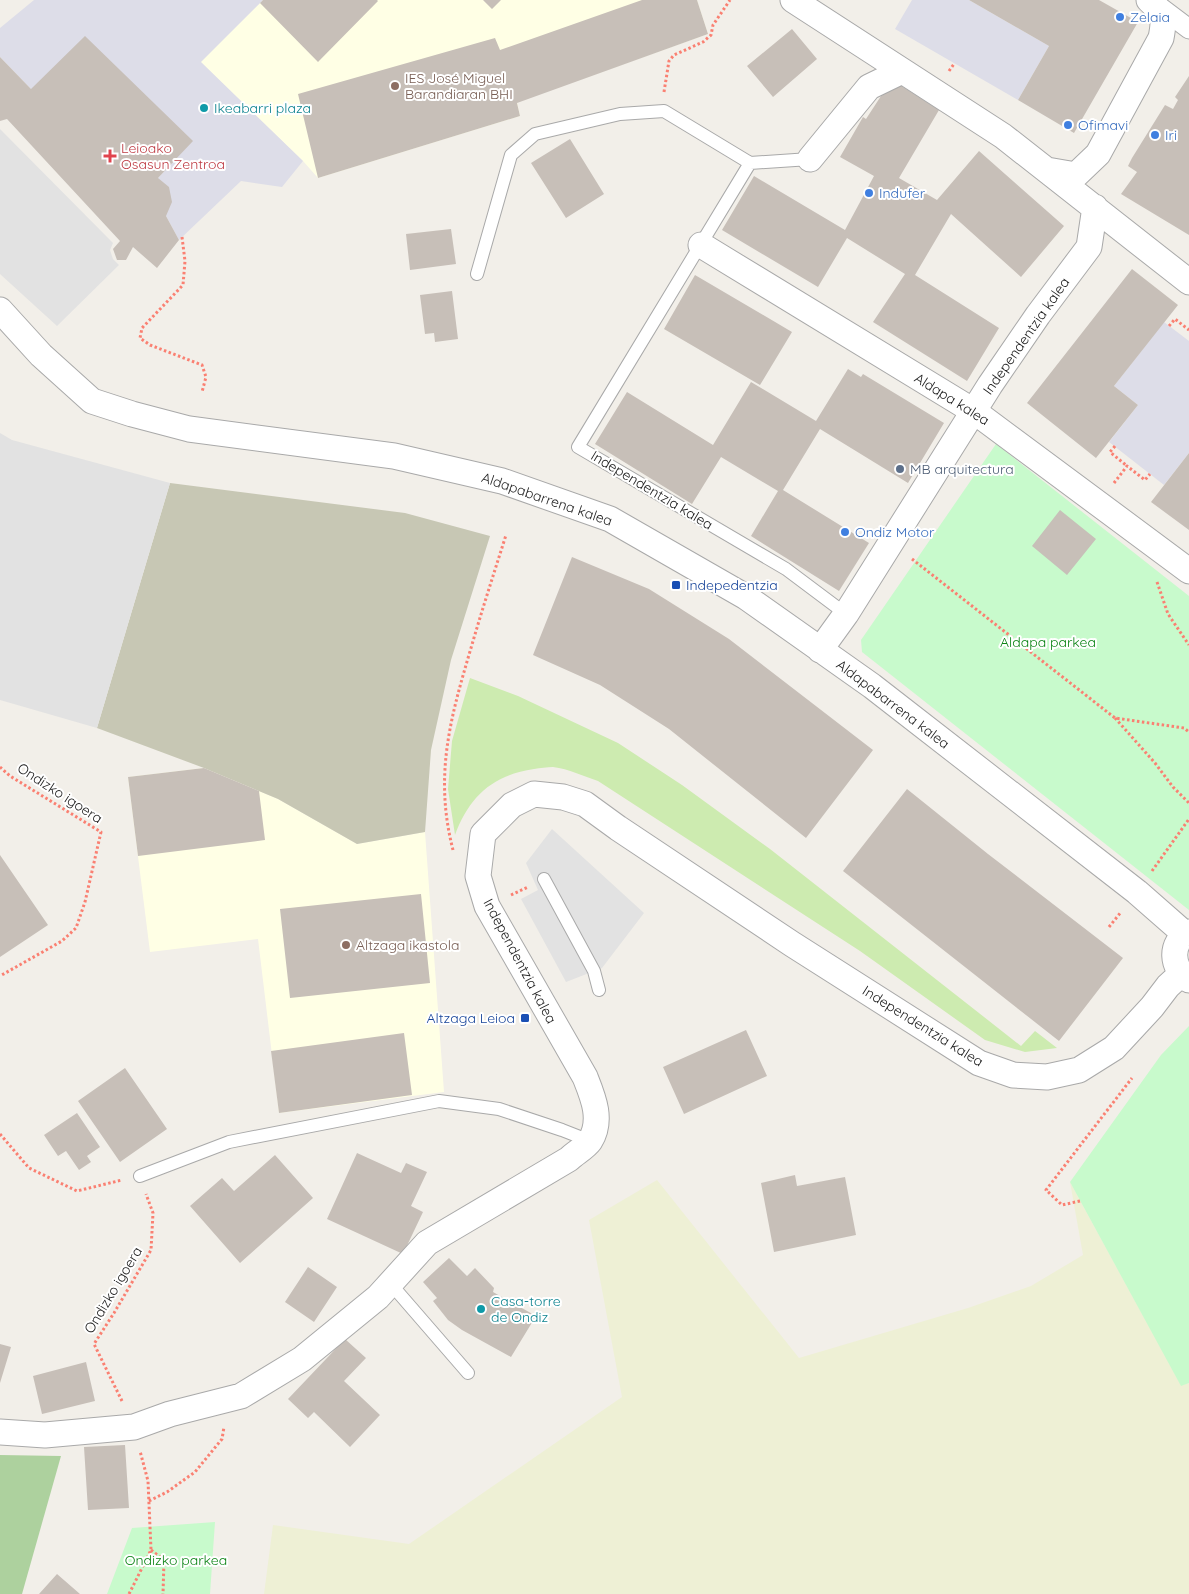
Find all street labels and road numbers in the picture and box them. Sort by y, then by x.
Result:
street label: Independentzia kalea [979,274,1073,398]
street label: Aldapa kalea [911,369,993,429]
street label: Independentzia kalea [588,446,716,534]
street label: Aldapabarrena kalea [479,468,615,530]
street label: Aldapabarrena kalea [833,656,953,752]
street label: Ondizko igoera [14,759,106,827]
street label: Independentzia kalea [479,895,561,1027]
street label: Independentzia kalea [859,981,987,1071]
street label: Ondizko igoera [80,1243,146,1337]

